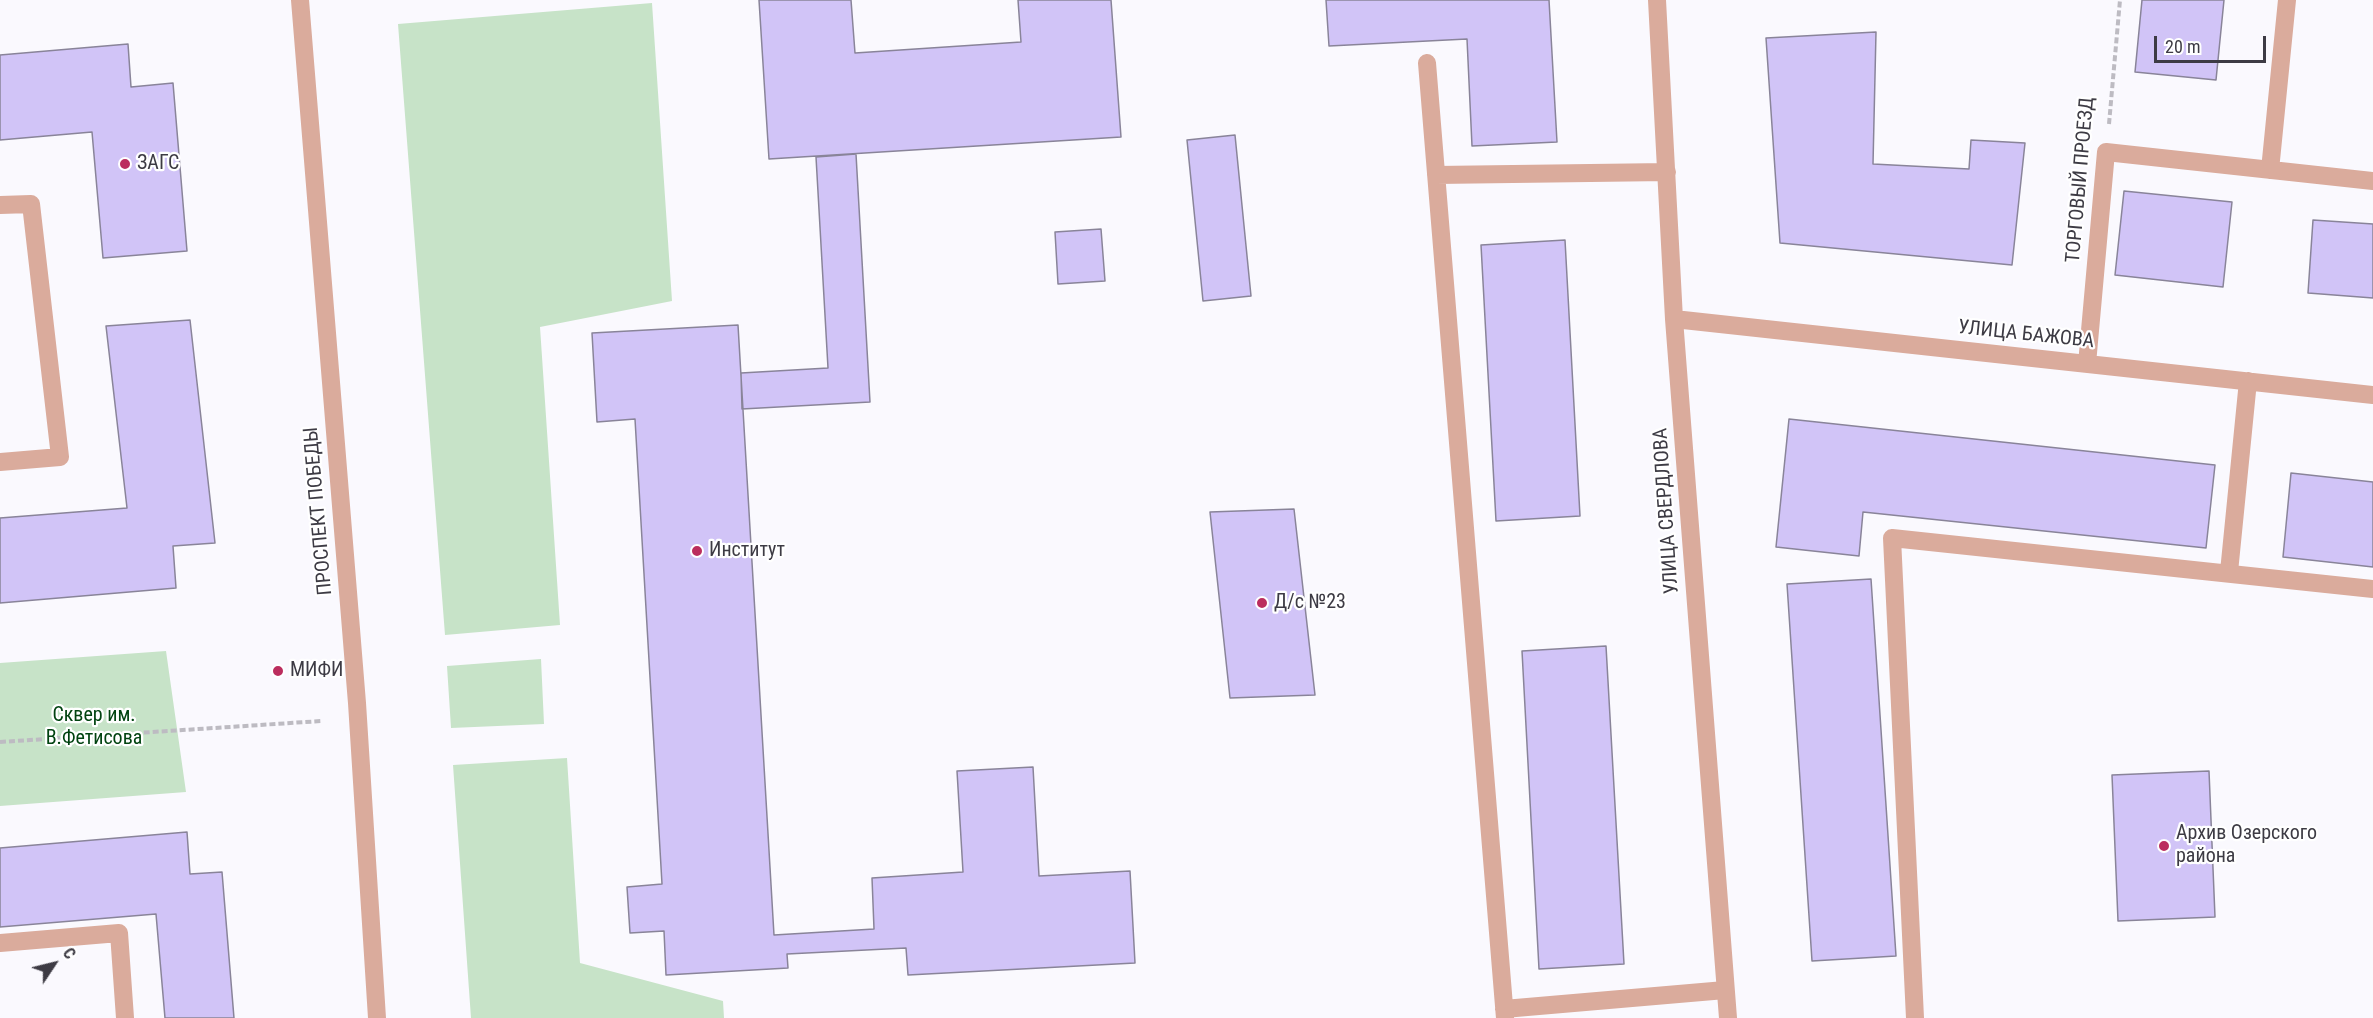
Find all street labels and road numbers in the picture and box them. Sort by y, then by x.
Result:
street label: ТОРГОВЫЙ ПРОЕЗД [2062,96,2100,264]
street label: УЛИЦА БАЖОВА [1957,316,2095,354]
street label: ПРОСПЕКТ ПОБЕДЫ [300,426,338,596]
street label: УЛИЦА СВЕРДЛОВА [1649,427,1685,595]

